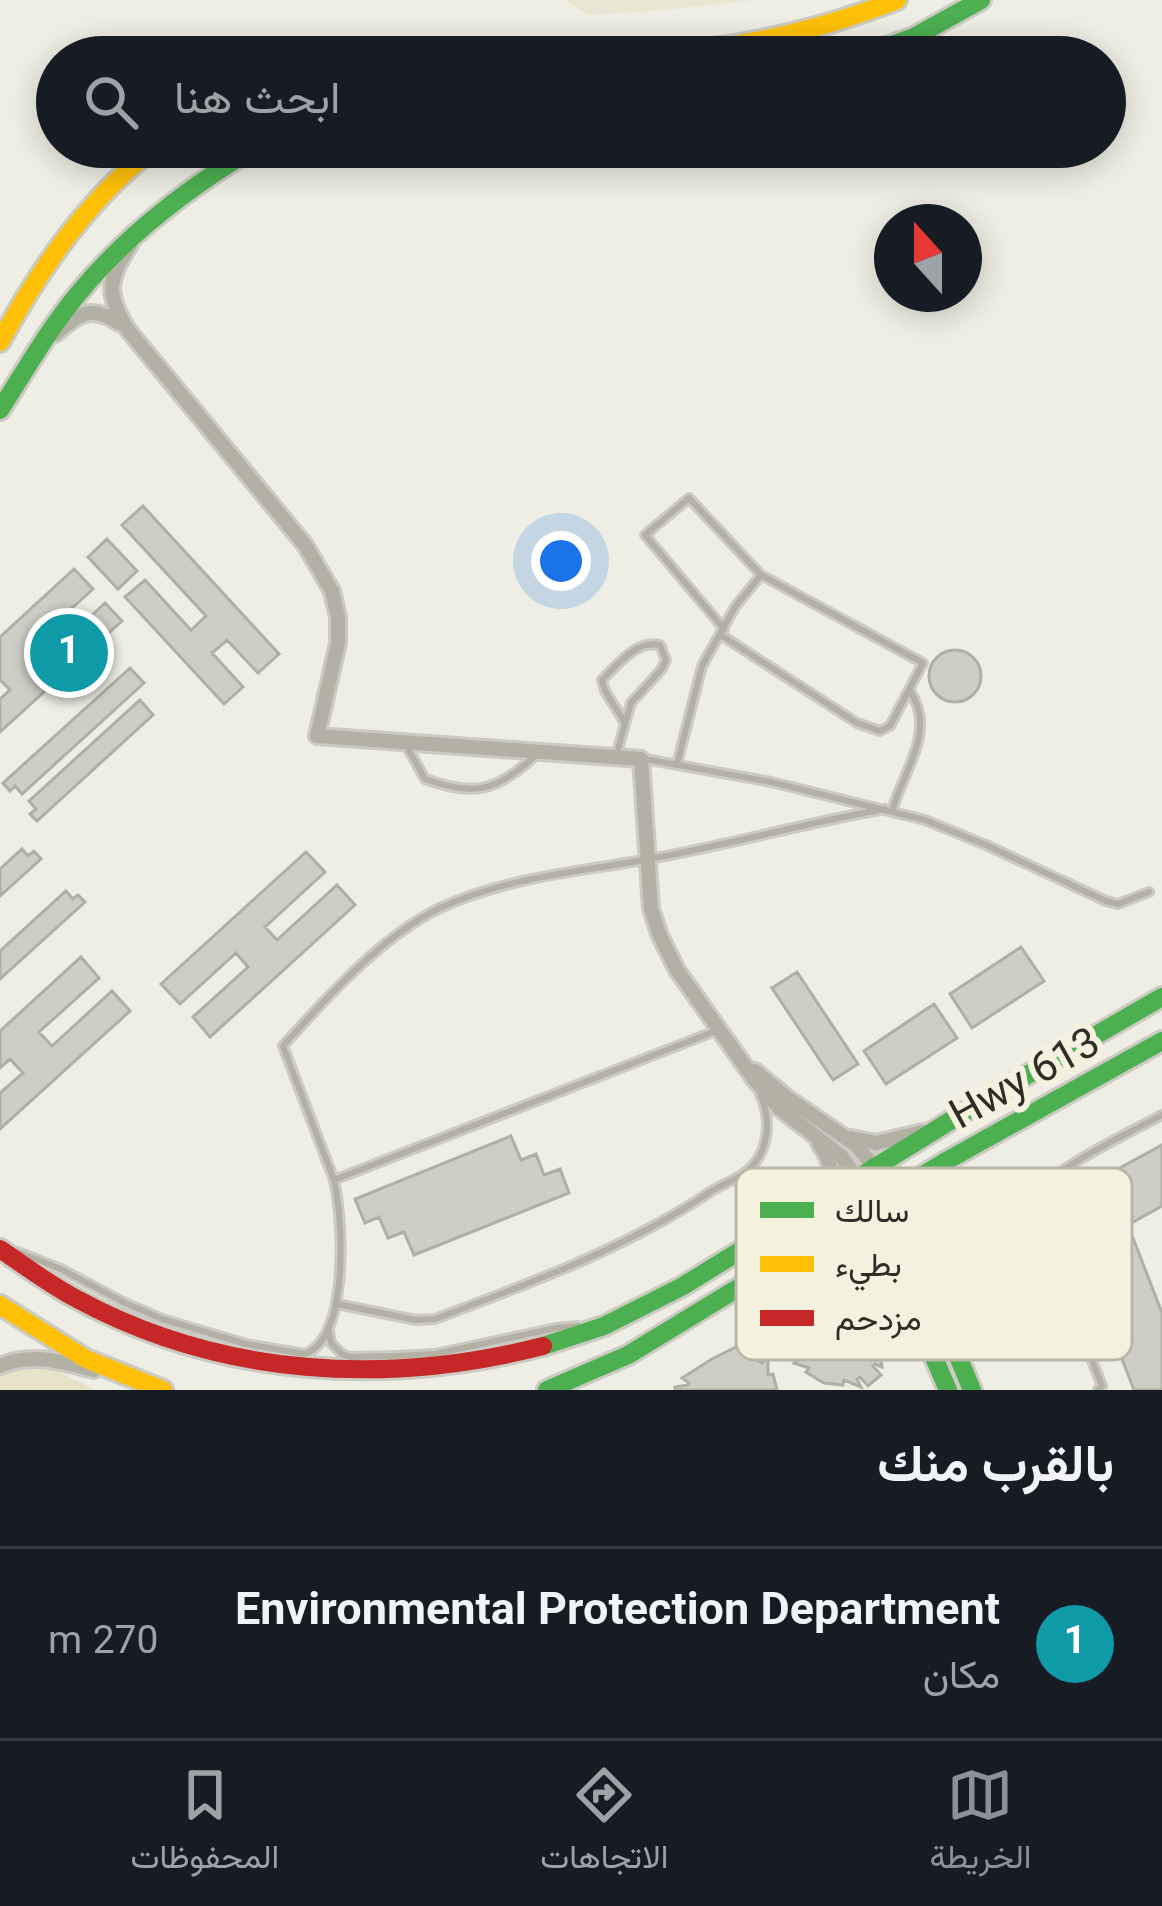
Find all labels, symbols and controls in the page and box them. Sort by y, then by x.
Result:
search box [36,36,1126,168]
text: ابحث هنا [174,67,341,137]
icon: search [78,69,144,135]
north arrow [874,204,982,312]
your location [531,531,591,591]
pin: 1 [30,608,108,698]
street label: Hwy 613 [939,1013,1114,1150]
legend [736,1168,1132,1360]
text: سالك [835,1188,909,1240]
text: بطيء [835,1242,902,1294]
text: مزدحم [835,1296,922,1348]
text: بالقرب منك [877,1429,1114,1508]
text: Environmental Protection Department [235,1578,1000,1648]
text: 270 m [48,1613,158,1674]
text: 1 [1064,1613,1086,1674]
text: مكان [923,1648,1000,1709]
tab: المحفوظات [131,1762,279,1886]
tab: الاتجاهات [540,1762,668,1886]
tab: الخريطة [929,1762,1031,1886]

